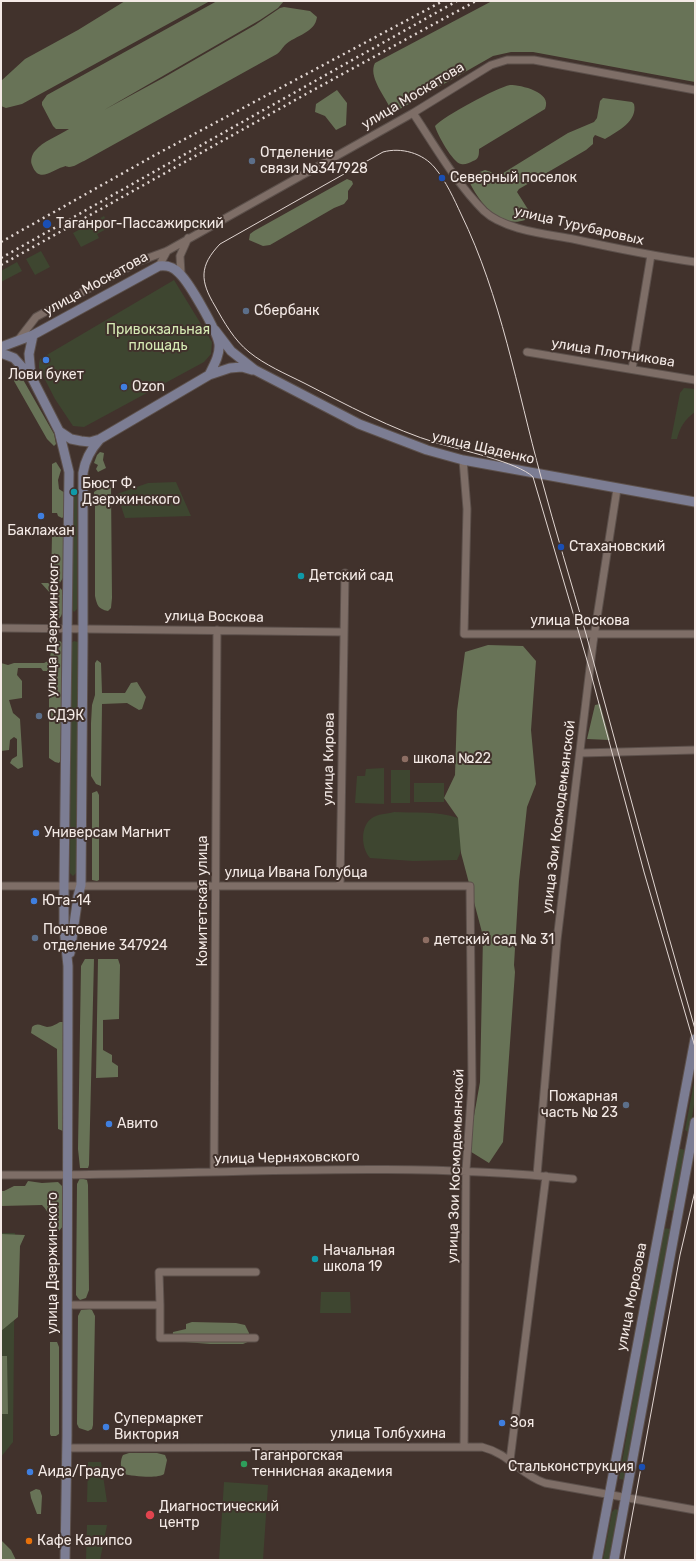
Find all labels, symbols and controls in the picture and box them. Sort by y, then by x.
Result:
street label: улица Москатова [359,59,467,133]
place label: Отделение связи №347928 [260,145,368,178]
marker: Отделение связи №347928 [247,156,257,166]
place label: Северный поселок [450,170,577,186]
marker: Северный поселок [437,173,447,183]
street label: улица Турубаровых [512,203,646,249]
place label: Таганрог-Пассажирский [56,216,224,232]
marker: Таганрог-Пассажирский [41,218,53,230]
street label: улица Москатова [41,248,151,320]
place label: Сбербанк [254,303,320,319]
marker: Сбербанк [241,306,251,316]
park label: Привокзальная площадь [106,322,210,354]
street label: улица Плотникова [550,335,676,371]
marker: Лови букет [41,355,51,365]
place label: Лови букет [8,367,84,383]
place label: Ozon [132,379,165,395]
marker: Ozon [119,382,129,392]
street label: улица Щаденко [430,428,536,468]
place label: Бюст Ф. Дзержинского [82,476,180,508]
marker: Бюст Ф. Дзержинского [69,487,79,497]
marker: Баклажан [36,511,46,521]
place label: Баклажан [7,523,75,539]
place label: Стахановский [569,539,665,555]
marker: Стахановский [556,542,566,552]
street label: улица Дзержинского [43,555,63,697]
place label: Детский сад [309,568,393,584]
marker: Детский сад [296,571,306,581]
street label: улица Воскова [164,608,264,626]
street label: улица Воскова [530,613,630,629]
place label: СДЭК [47,708,84,724]
marker: СДЭК [34,711,44,721]
street label: улица Кирова [320,712,338,806]
street label: улица Зои Космодемьянской [539,719,579,915]
place label: школа №22 [413,751,491,767]
marker: школа №22 [400,754,410,764]
place label: Универсам Магнит [44,825,170,841]
marker: Универсам Магнит [31,828,41,838]
street label: Комитетская улица [195,835,211,967]
street label: улица Ивана Голубца [224,865,368,881]
place label: Юта-14 [42,893,91,909]
marker: Юта-14 [29,896,39,906]
place label: Почтовое отделение 347924 [43,922,168,954]
place label: детский сад № 31 [434,932,554,948]
marker: Почтовое отделение 347924 [30,933,40,943]
marker: детский сад № 31 [421,935,431,945]
street label: улица Зои Космодемьянской [444,1068,468,1264]
place label: Пожарная часть № 23 [541,1089,618,1122]
marker: Пожарная часть № 23 [621,1100,631,1110]
place label: Авито [117,1116,158,1132]
marker: Авито [104,1119,114,1129]
street label: улица Черняховского [214,1148,360,1168]
street label: улица Дзержинского [45,1192,61,1334]
street label: улица Морозова [613,1241,651,1353]
place label: Начальная школа 19 [323,1243,395,1276]
marker: Начальная школа 19 [310,1254,320,1264]
place label: Супермаркет Виктория [114,1411,203,1444]
place label: Зоя [510,1415,534,1431]
marker: Зоя [497,1418,507,1428]
marker: Супермаркет Виктория [101,1422,111,1432]
street label: улица Толбухина [330,1426,446,1442]
place label: Таганрогская теннисная академия [252,1448,393,1480]
marker: Таганрогская теннисная академия [239,1459,249,1469]
place label: Стальконструкция [508,1459,634,1475]
marker: Стальконструкция [637,1462,647,1472]
place label: Аида/Градус [38,1464,125,1480]
marker: Аида/Градус [25,1467,35,1477]
place label: Диагностический центр [159,1499,279,1532]
marker: Диагностический центр [144,1509,156,1521]
place label: Кафе Калипсо [37,1533,132,1549]
marker: Кафе Калипсо [24,1536,34,1546]

